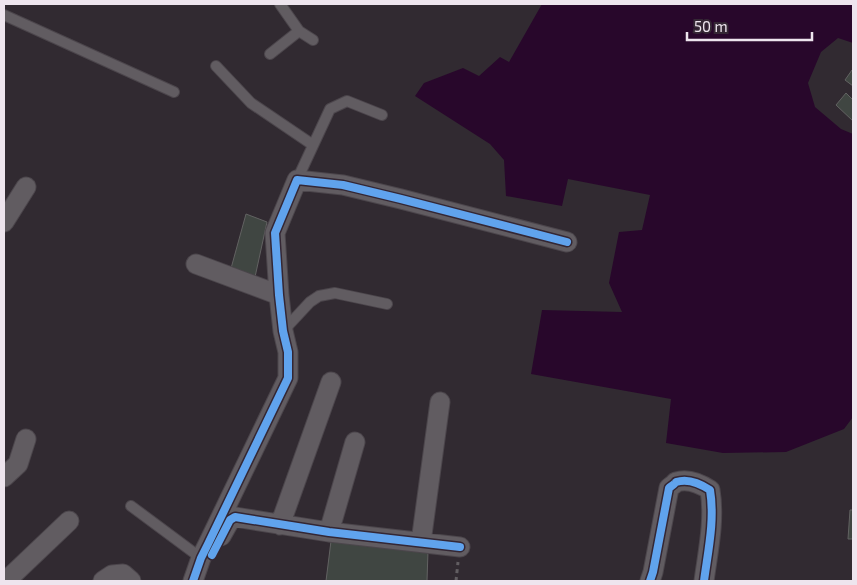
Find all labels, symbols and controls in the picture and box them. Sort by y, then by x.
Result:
scale bar [687,10,812,42]
text: 50 m [694,17,728,35]

